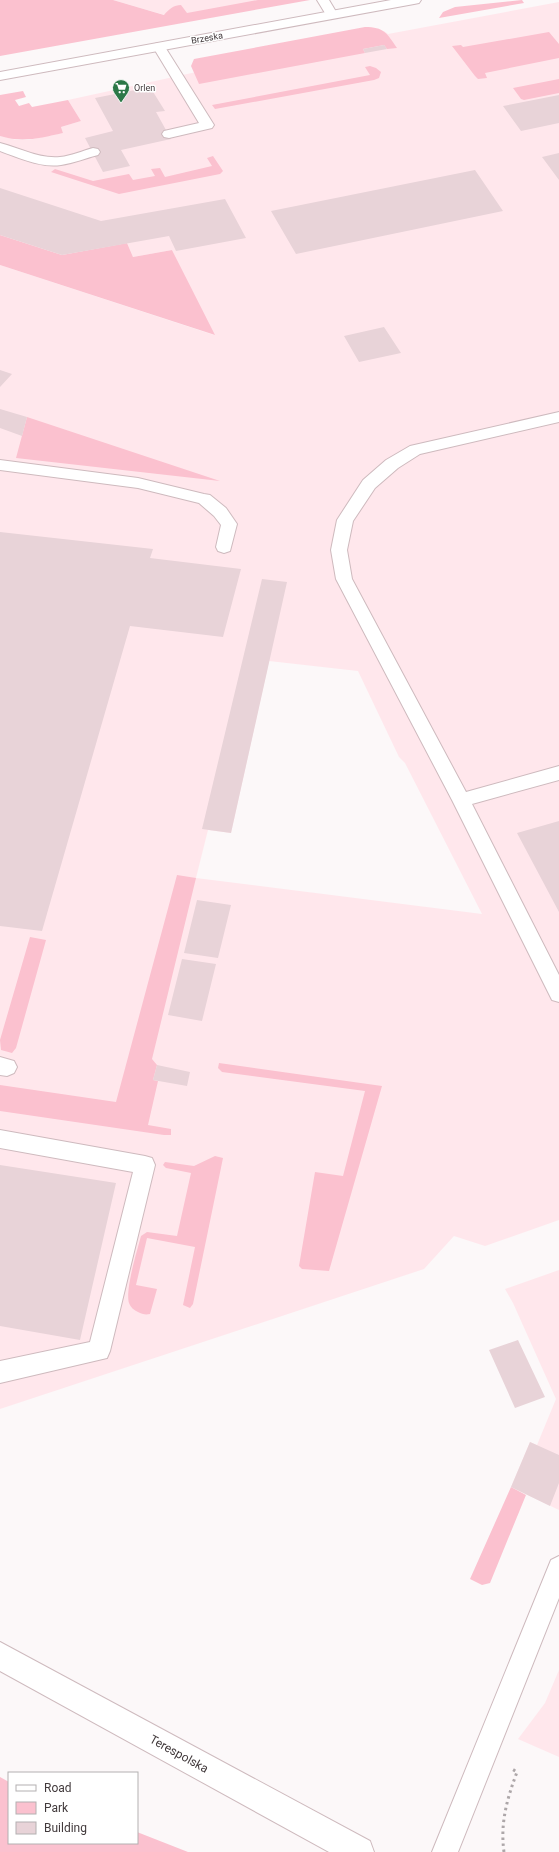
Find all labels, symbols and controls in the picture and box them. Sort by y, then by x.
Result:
street label: Brzeska [190,30,224,46]
supermarket icon: Orlen [111,78,131,103]
place label: Orlen [134,83,155,93]
street label: Terespolska [147,1732,211,1776]
legend [8,1772,138,1844]
text: Road [44,1781,72,1795]
text: Park [44,1801,69,1815]
text: Building [44,1821,87,1835]

